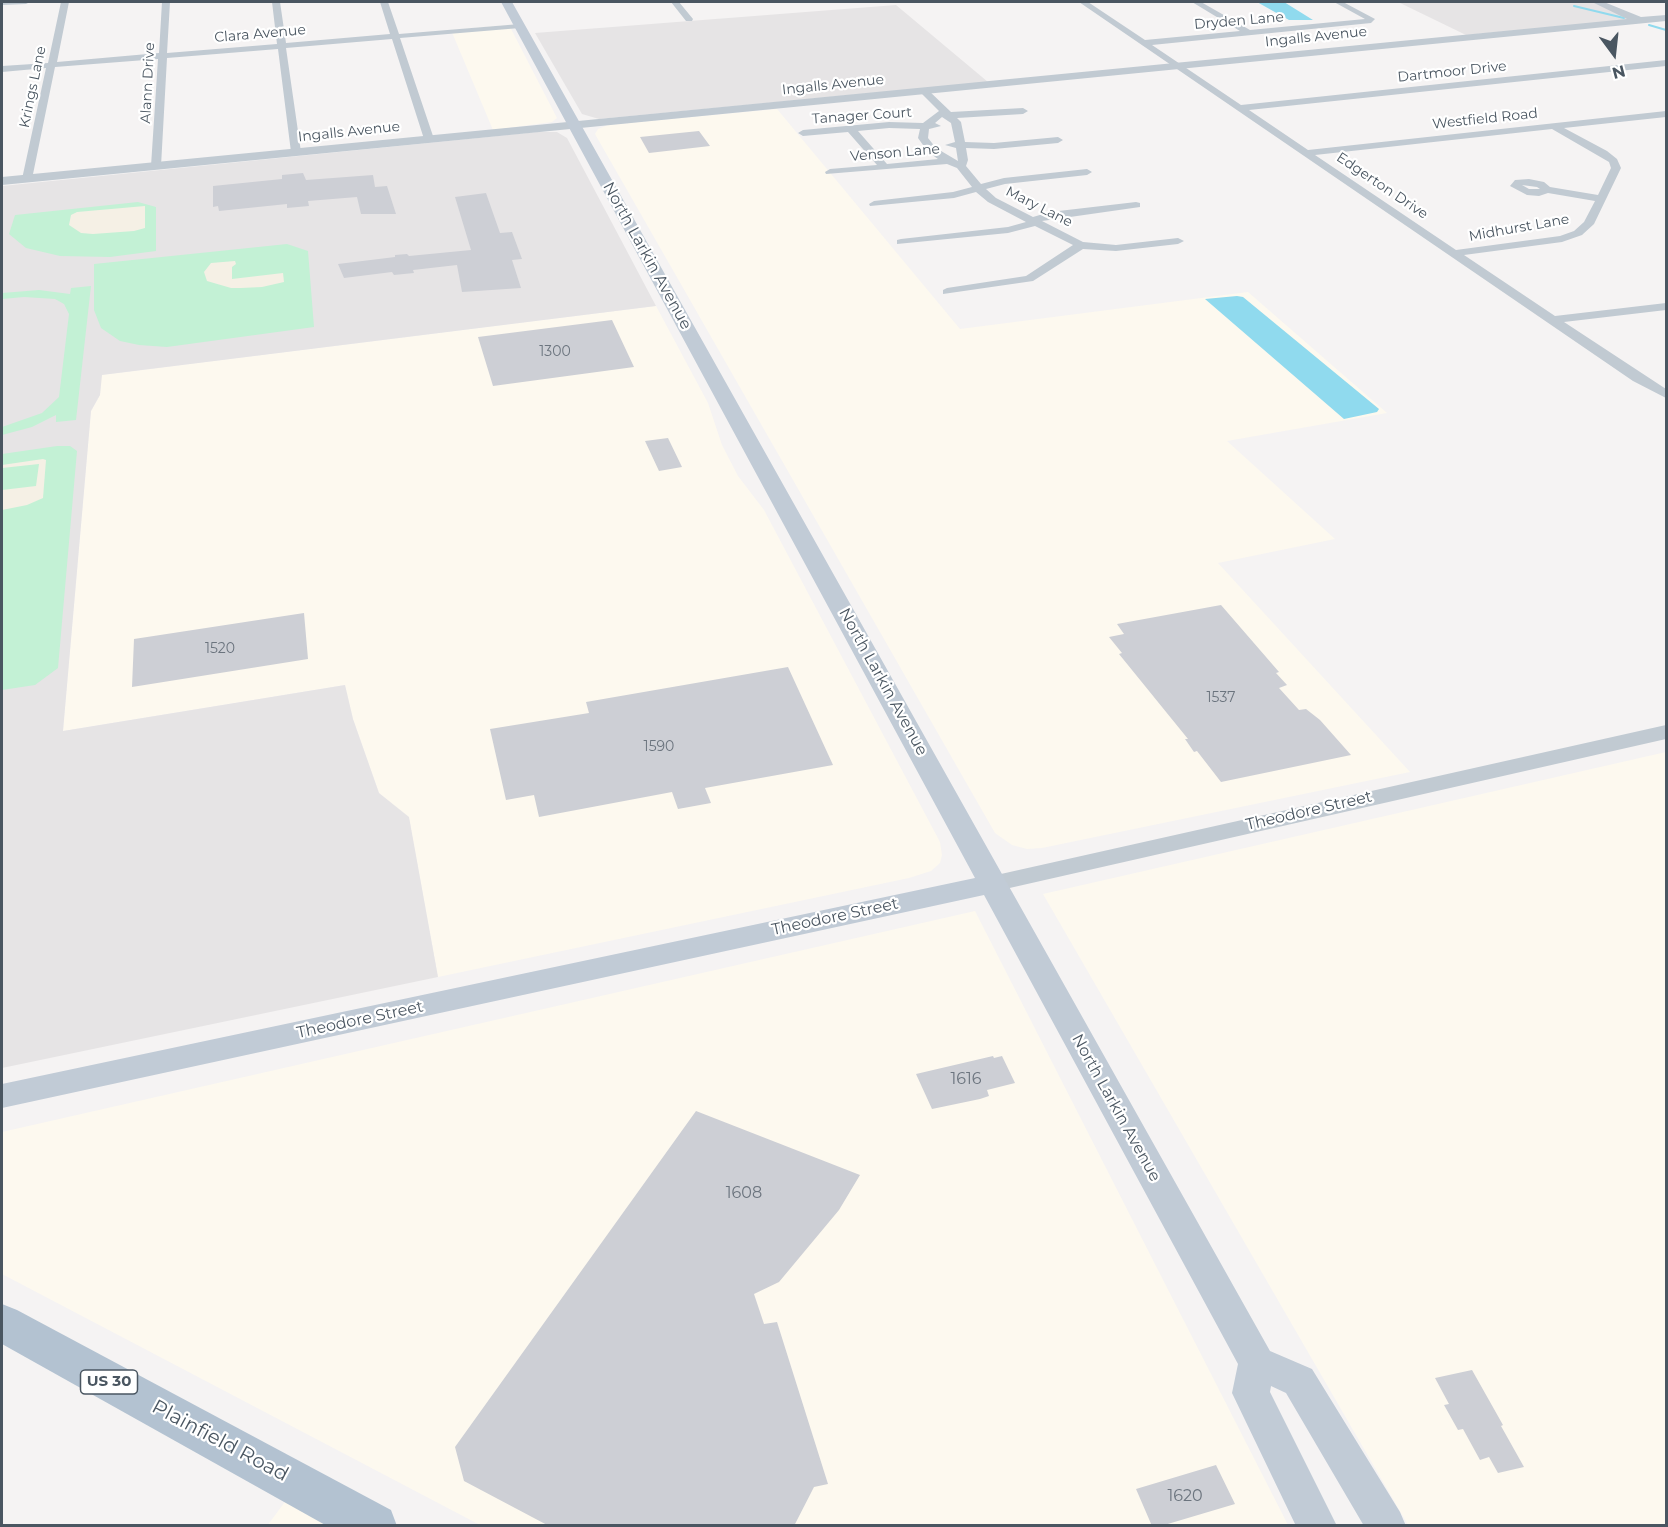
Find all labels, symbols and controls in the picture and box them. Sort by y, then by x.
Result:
street label: Dryden Lane [1193,9,1285,33]
street label: Clara Avenue [214,22,306,46]
street label: Ingalls Avenue [1264,23,1368,51]
north arrow [1584,24,1644,84]
street label: Alann Drive [137,42,159,124]
street label: Krings Lane [16,45,50,129]
street label: Dartmoor Drive [1397,58,1507,86]
text: N [1610,61,1627,83]
street label: Ingalls Avenue [781,71,885,99]
street label: Tanager Court [811,104,913,128]
street label: Westfield Road [1431,105,1539,133]
street label: Ingalls Avenue [297,118,401,146]
street label: Venson Lane [849,141,941,165]
street label: Edgerton Drive [1333,149,1431,223]
street label: North Larkin Avenue [598,179,696,333]
street label: Mary Lane [1003,183,1075,231]
street label: Midhurst Lane [1467,211,1571,245]
house number: 1300 [539,344,571,360]
street label: North Larkin Avenue [834,605,932,759]
house number: 1520 [205,641,235,657]
house number: 1537 [1207,690,1235,706]
house number: 1590 [644,739,674,755]
street label: Theodore Street [1244,787,1374,835]
street label: Theodore Street [770,894,900,940]
street label: Theodore Street [295,997,425,1043]
street label: North Larkin Avenue [1067,1031,1165,1185]
house number: 1616 [950,1069,982,1089]
house number: 1608 [726,1183,762,1203]
road number: US 30 [80,1370,138,1394]
street label: Plainfield Road [148,1395,292,1487]
house number: 1620 [1167,1486,1203,1506]

